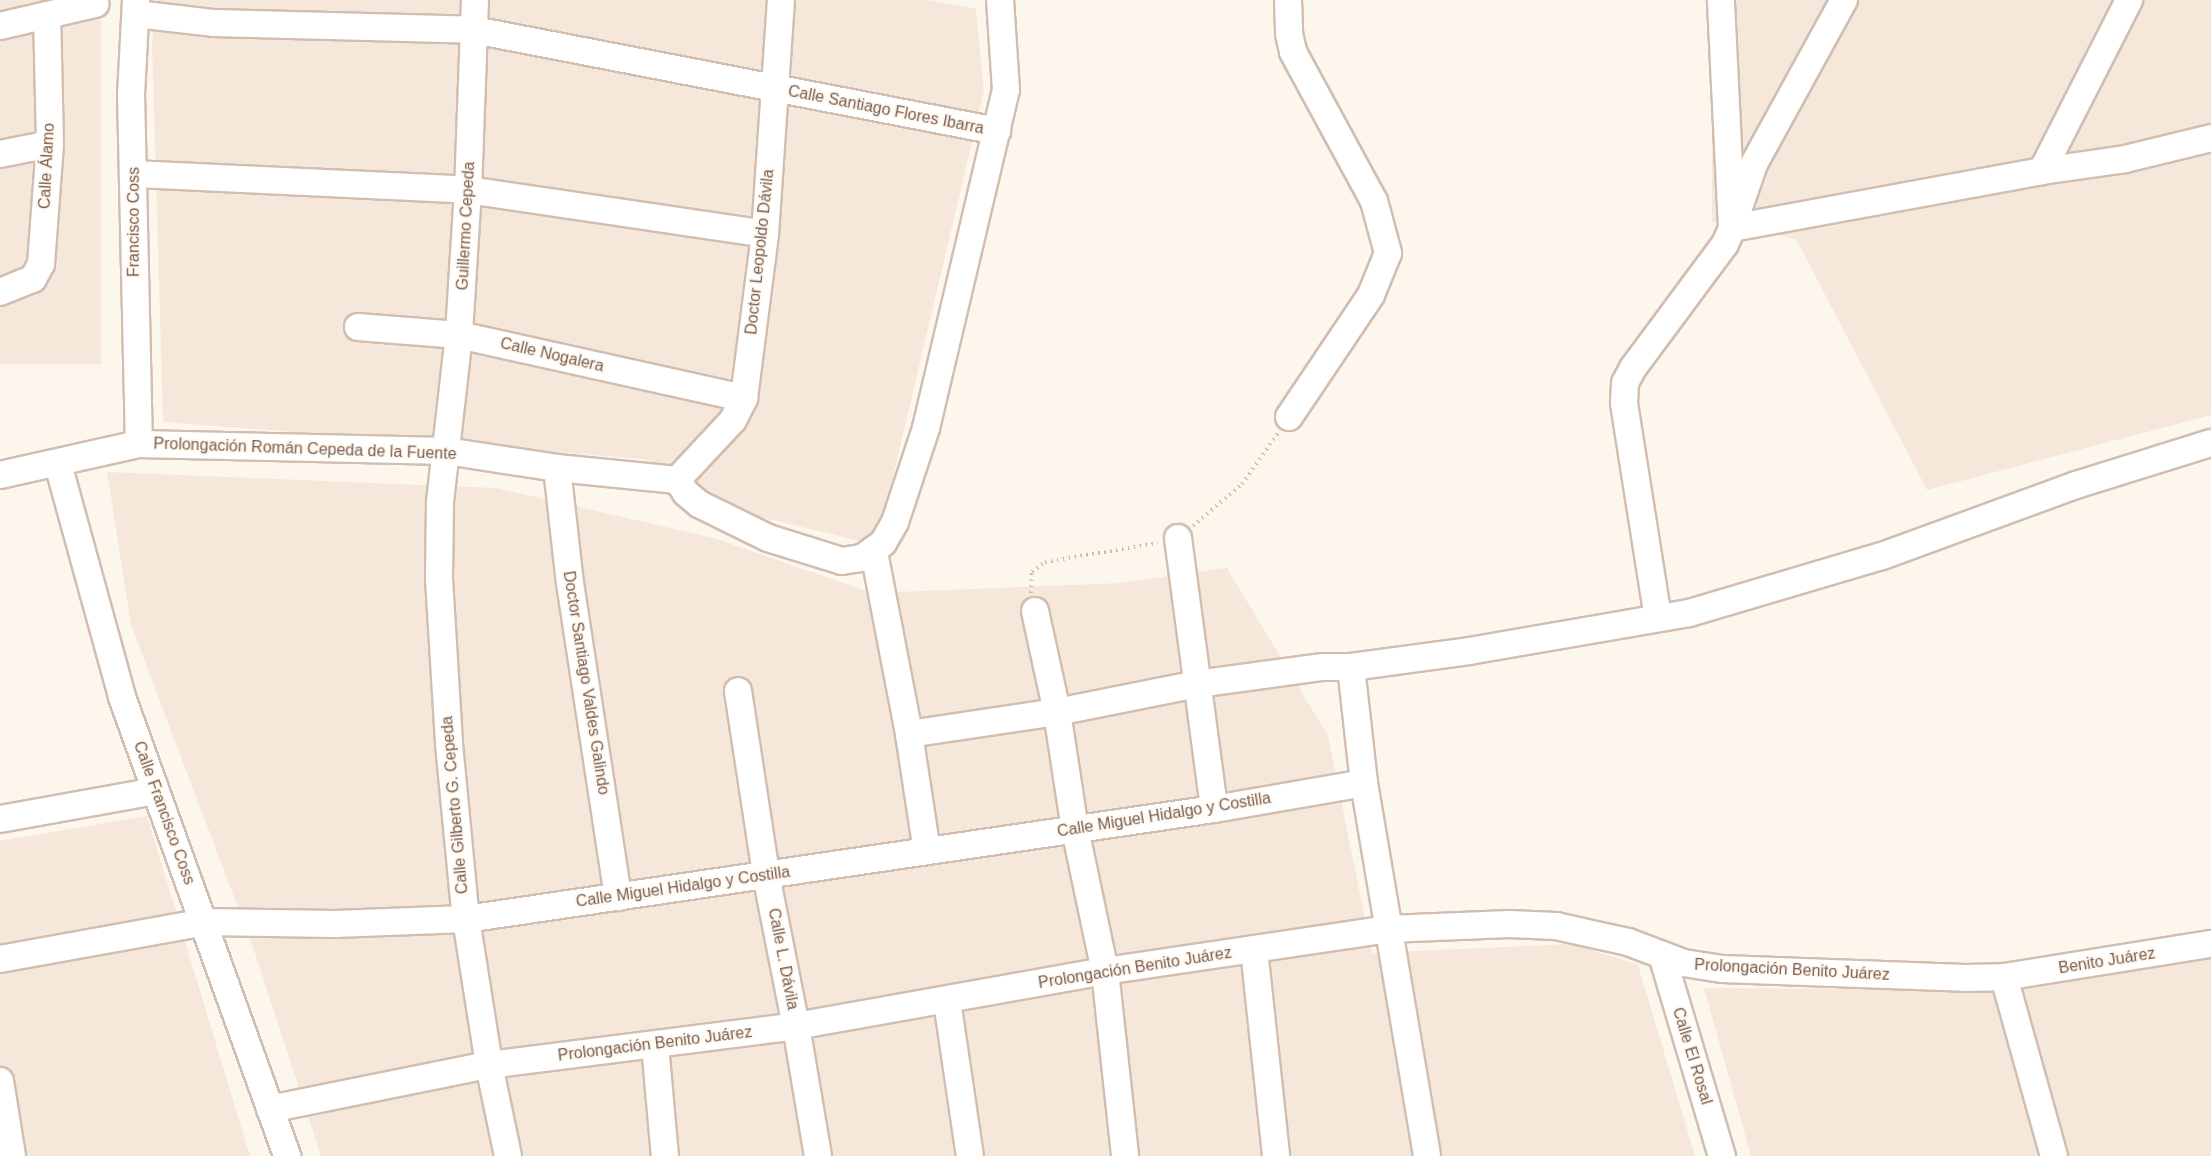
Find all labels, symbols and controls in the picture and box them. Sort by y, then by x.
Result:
street label: Calle Santiago Flores Ibarra [786,82,986,138]
street label: Calle Álamo [35,122,59,210]
street label: Guillermo Cepeda [453,161,479,291]
street label: Francisco Coss [124,167,144,277]
street label: Doctor Leopoldo Dávila [742,168,778,336]
street label: Calle Nogalera [498,334,606,376]
street label: Prolongación Román Cepeda de la Fuente [153,434,457,464]
street label: Doctor Santiago Valdes Galindo [559,570,613,796]
street label: Calle Gilberto G. Cepeda [438,715,472,895]
street label: Calle Francisco Coss [129,739,199,887]
street label: Calle Miguel Hidalgo y Costilla [1056,789,1272,841]
street label: Calle Miguel Hidalgo y Costilla [575,862,791,912]
street label: Calle L. Dávila [764,907,802,1011]
street label: Prolongación Benito Juárez [1037,943,1233,993]
street label: Benito Juárez [2057,944,2157,978]
street label: Prolongación Benito Juárez [1694,955,1890,985]
street label: Calle El Rosal [1668,1005,1716,1107]
street label: Prolongación Benito Juárez [557,1023,753,1065]

